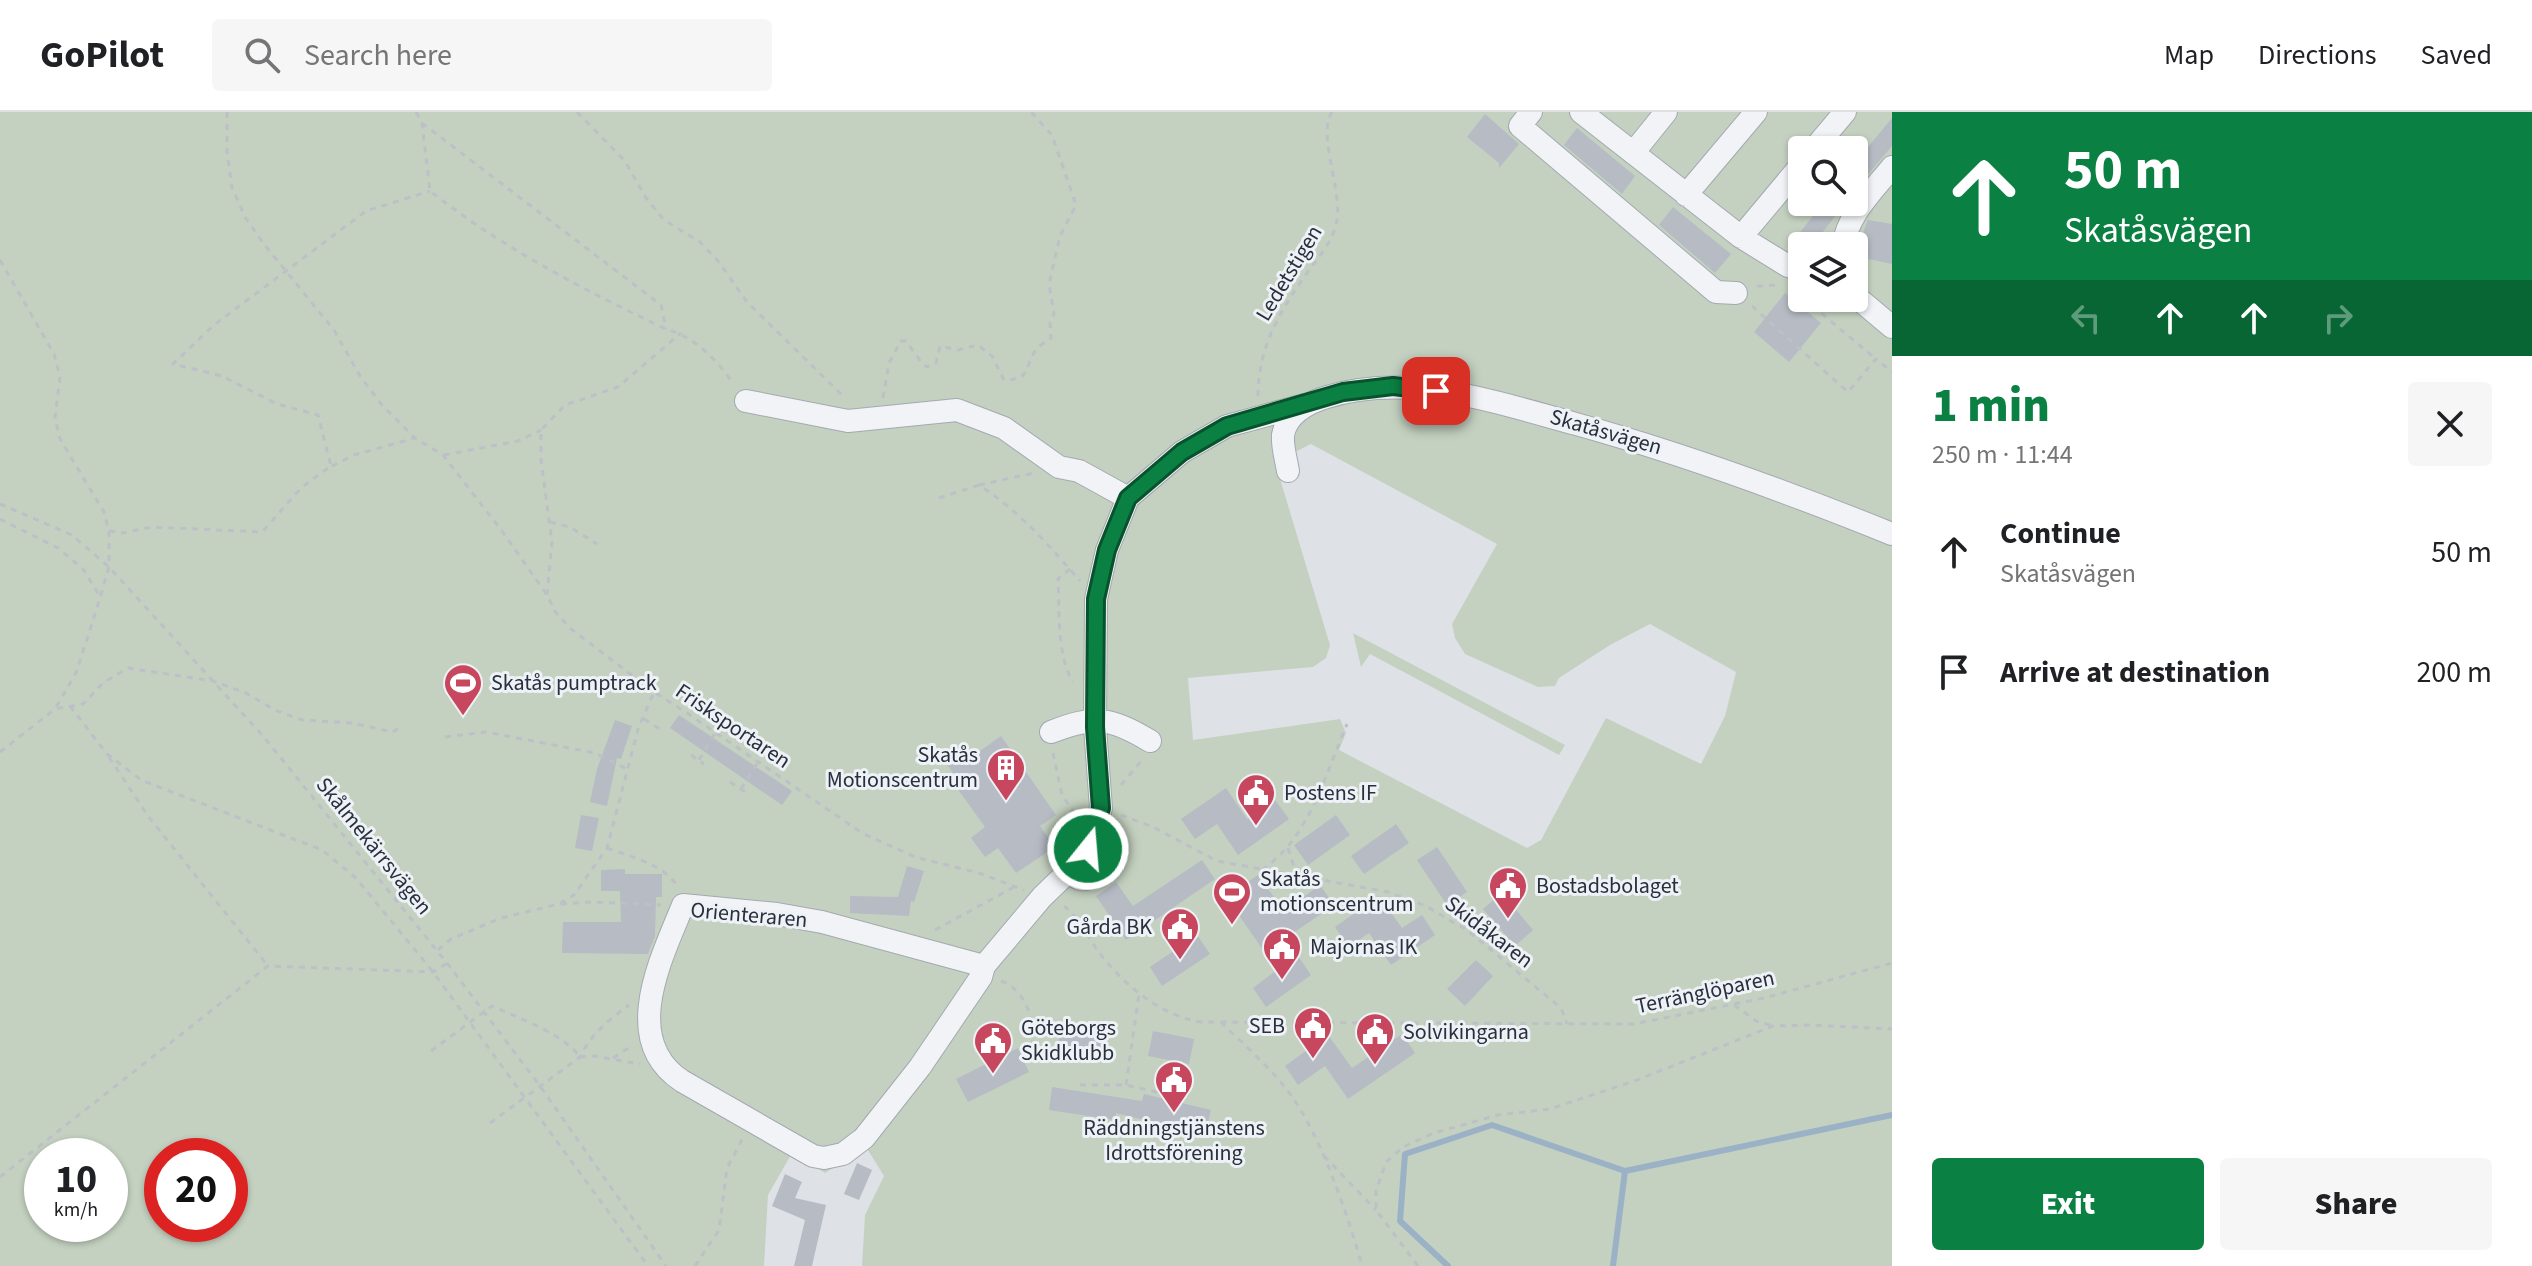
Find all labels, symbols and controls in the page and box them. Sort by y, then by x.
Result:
search box [212,19,772,91]
text: GoPilot [40,28,164,82]
icon: search [240,33,284,77]
text: Search here [304,34,452,77]
text: Map [2164,35,2214,75]
text: Directions [2258,35,2377,75]
text: Saved [2421,35,2492,75]
text: 50 m [2064,131,2182,210]
map controls [1788,136,1868,312]
button: search [1788,136,1868,216]
icon: ahead [1932,144,2036,248]
text: Skatåsvägen [2064,205,2252,256]
street label: Ledetstigen [1248,219,1330,327]
button: layers [1788,232,1868,312]
icon: left [2064,296,2108,340]
icon: ahead [2148,296,2192,340]
icon: ahead [2232,296,2276,340]
icon: right [2316,296,2360,340]
pin [1402,357,1470,425]
icon: arrive [1414,369,1458,413]
text: 1 min [1932,372,2050,440]
button: close [2408,382,2492,466]
street label: Skatåsvägen [1546,401,1666,463]
text: 250 m · 11:44 [1932,436,2073,473]
text: Continue [2000,512,2121,555]
icon: ahead [1932,530,1976,574]
text: 50 m [2431,531,2492,574]
text: Skatåsvägen [2000,555,2136,592]
icon: arrive [1932,650,1976,694]
text: Arrive at destination [2000,651,2270,694]
text: 200 m [2416,651,2492,694]
sports icon: Skatås pumptrack [442,662,484,717]
place label: Skatås pumptrack [491,667,657,699]
street label: Frisksportaren [669,676,797,776]
place label: Skatås Motionscentrum [827,739,978,796]
building icon: Skatås Motionscentrum [985,747,1027,802]
street label: Skålmekärrsvägen [308,770,440,922]
public building icon: Postens IF [1235,772,1277,827]
place label: Postens IF [1284,777,1377,809]
position arrow [1046,807,1130,891]
place label: Skatås motionscentrum [1260,863,1414,920]
public building icon: Bostadsbolaget [1487,865,1529,920]
place label: Bostadsbolaget [1536,870,1679,902]
sports icon: Skatås motionscentrum [1211,871,1253,926]
street label: Skidåkaren [1438,888,1540,976]
street label: Orienteraren [689,894,809,936]
public building icon: Gårda BK [1159,906,1201,961]
place label: Gårda BK [1067,911,1152,943]
public building icon: Majornas IK [1261,926,1303,981]
place label: Majornas IK [1310,931,1418,963]
street label: Terränglöparen [1633,962,1777,1022]
public building icon: SEB [1292,1005,1334,1060]
place label: SEB [1249,1010,1285,1042]
public building icon: Solvikingarna [1354,1011,1396,1066]
place label: Göteborgs Skidklubb [1021,1012,1116,1069]
place label: Solvikingarna [1403,1016,1529,1048]
public building icon: Göteborgs Skidklubb [972,1020,1014,1075]
public building icon: Räddningstjänstens Idrottsförening [1153,1059,1195,1114]
place label: Räddningstjänstens Idrottsförening [1083,1112,1265,1169]
speed limit sign: 20 [144,1138,248,1242]
text: 10 [55,1151,97,1208]
button: Exit [1932,1158,2204,1250]
button: Share [2220,1158,2492,1250]
text: km/h [54,1196,98,1224]

